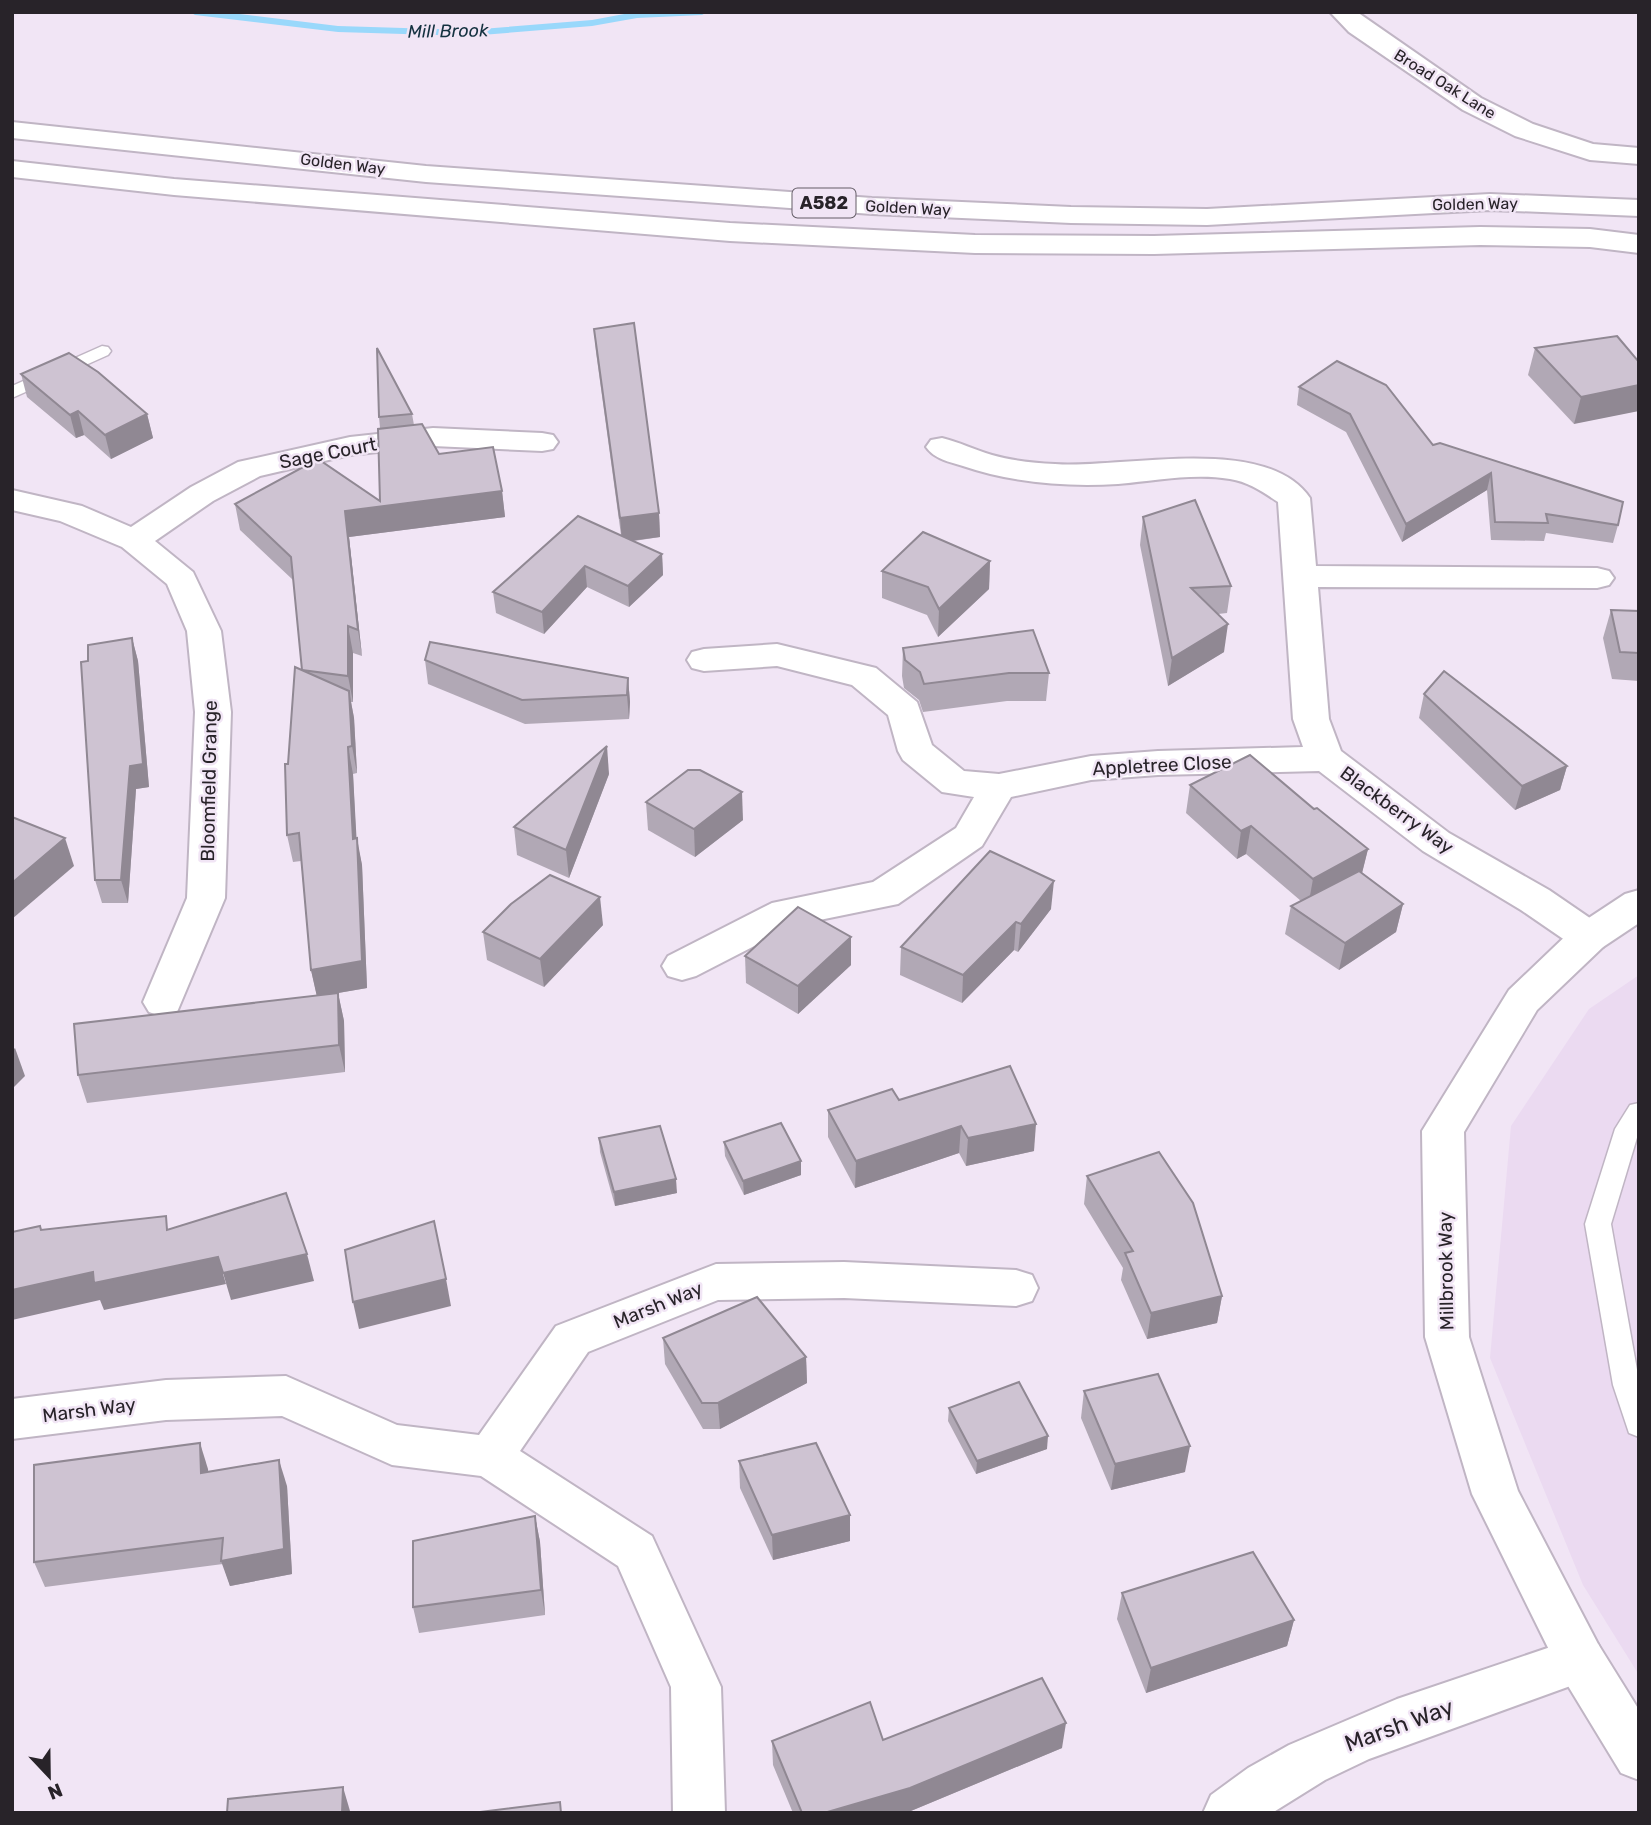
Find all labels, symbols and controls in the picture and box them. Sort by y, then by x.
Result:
water label: Mill Brook [407,19,489,43]
street label: Broad Oak Lane [1391,45,1499,123]
street label: Golden Way [299,149,387,179]
road number: A582 [792,188,856,218]
street label: Golden Way [1432,194,1518,214]
street label: Golden Way [865,196,951,220]
street label: Sage Court [277,432,379,474]
street label: Bloomfield Grange [196,700,222,862]
street label: Appletree Close [1092,750,1232,780]
street label: Blackberry Way [1336,761,1458,859]
street label: Millbrook Way [1433,1212,1459,1330]
street label: Marsh Way [610,1277,706,1333]
street label: Marsh Way [41,1393,137,1427]
street label: Marsh Way [1341,1692,1458,1758]
north arrow [14,1741,84,1811]
text: N [45,1778,66,1805]

